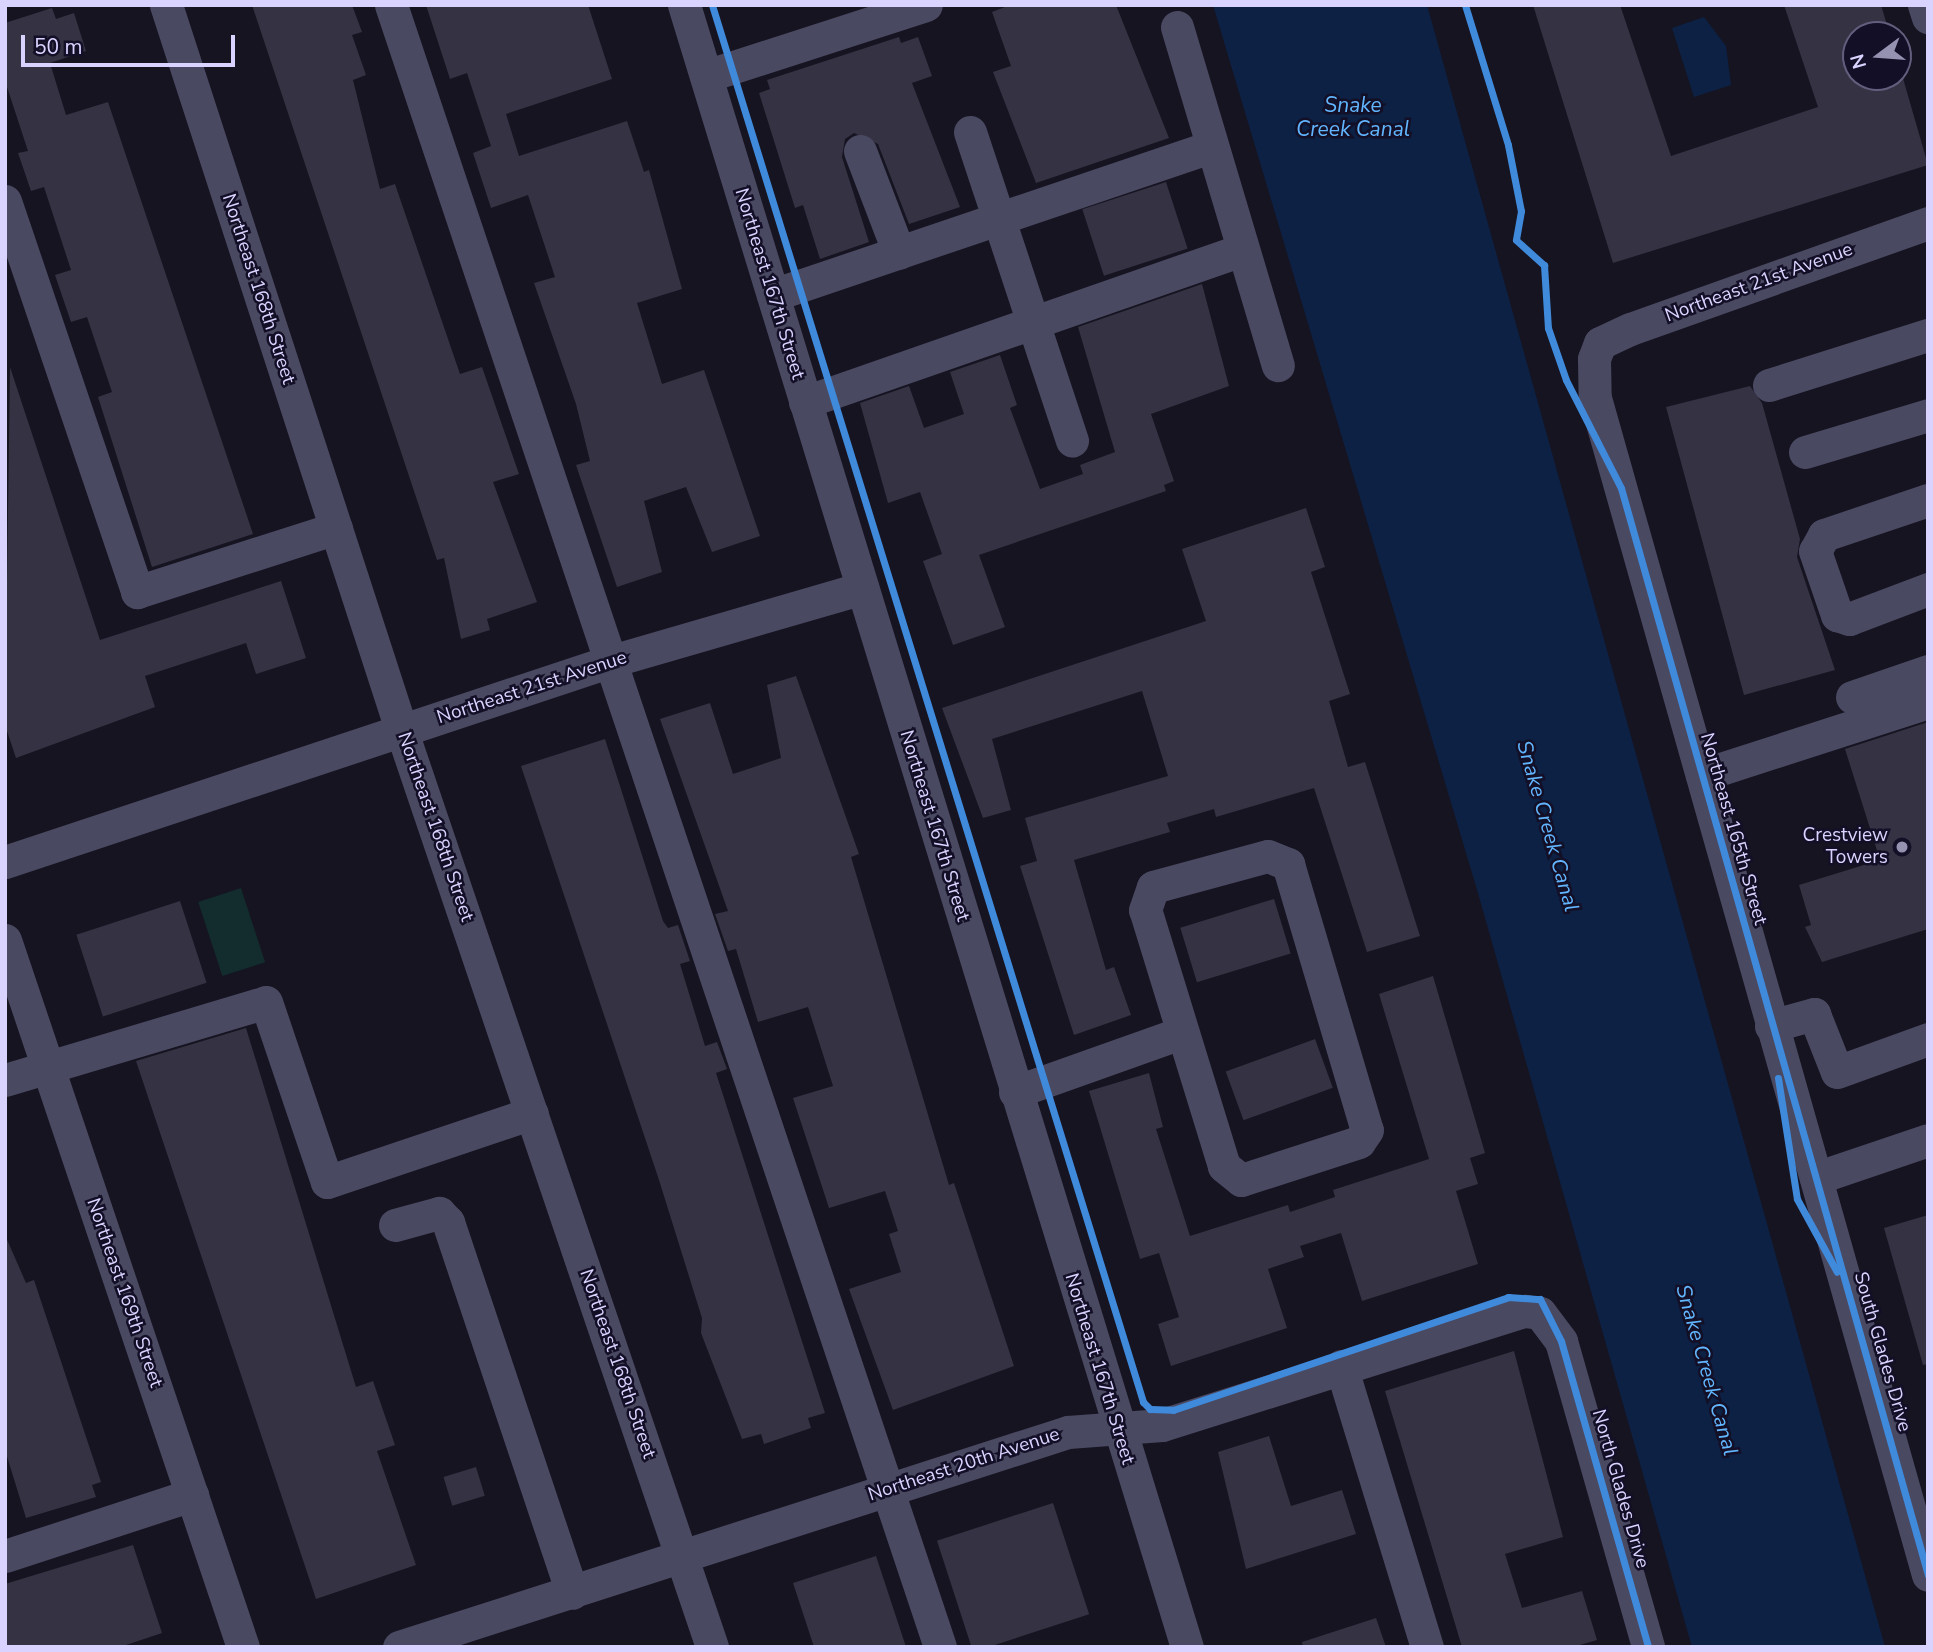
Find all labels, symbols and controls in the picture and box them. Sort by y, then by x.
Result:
scale bar [24,21,238,65]
north arrow [1842,21,1912,91]
text: 50 m [34,33,83,61]
text: N [1844,51,1873,72]
water label: Snake Creek Canal [1296,92,1410,142]
street label: Northeast 167th Street [729,186,809,382]
street label: Northeast 168th Street [216,191,300,387]
street label: Northeast 21st Avenue [1662,238,1856,328]
street label: Northeast 21st Avenue [434,647,630,729]
street label: Northeast 167th Street [894,728,974,924]
street label: Northeast 168th Street [392,729,478,925]
street label: Northeast 165th Street [1695,730,1771,928]
water label: Snake Creek Canal [1512,738,1584,914]
place label: Crestview Towers [1802,825,1888,869]
marker: Crestview Towers [1894,839,1910,855]
street label: Northeast 169th Street [81,1195,167,1391]
street label: Northeast 168th Street [574,1266,660,1462]
street label: South Glades Drive [1848,1270,1916,1434]
street label: Northeast 167th Street [1059,1271,1139,1467]
water label: Snake Creek Canal [1671,1282,1743,1458]
street label: North Glades Drive [1586,1407,1654,1571]
street label: Northeast 20th Avenue [865,1423,1063,1507]

